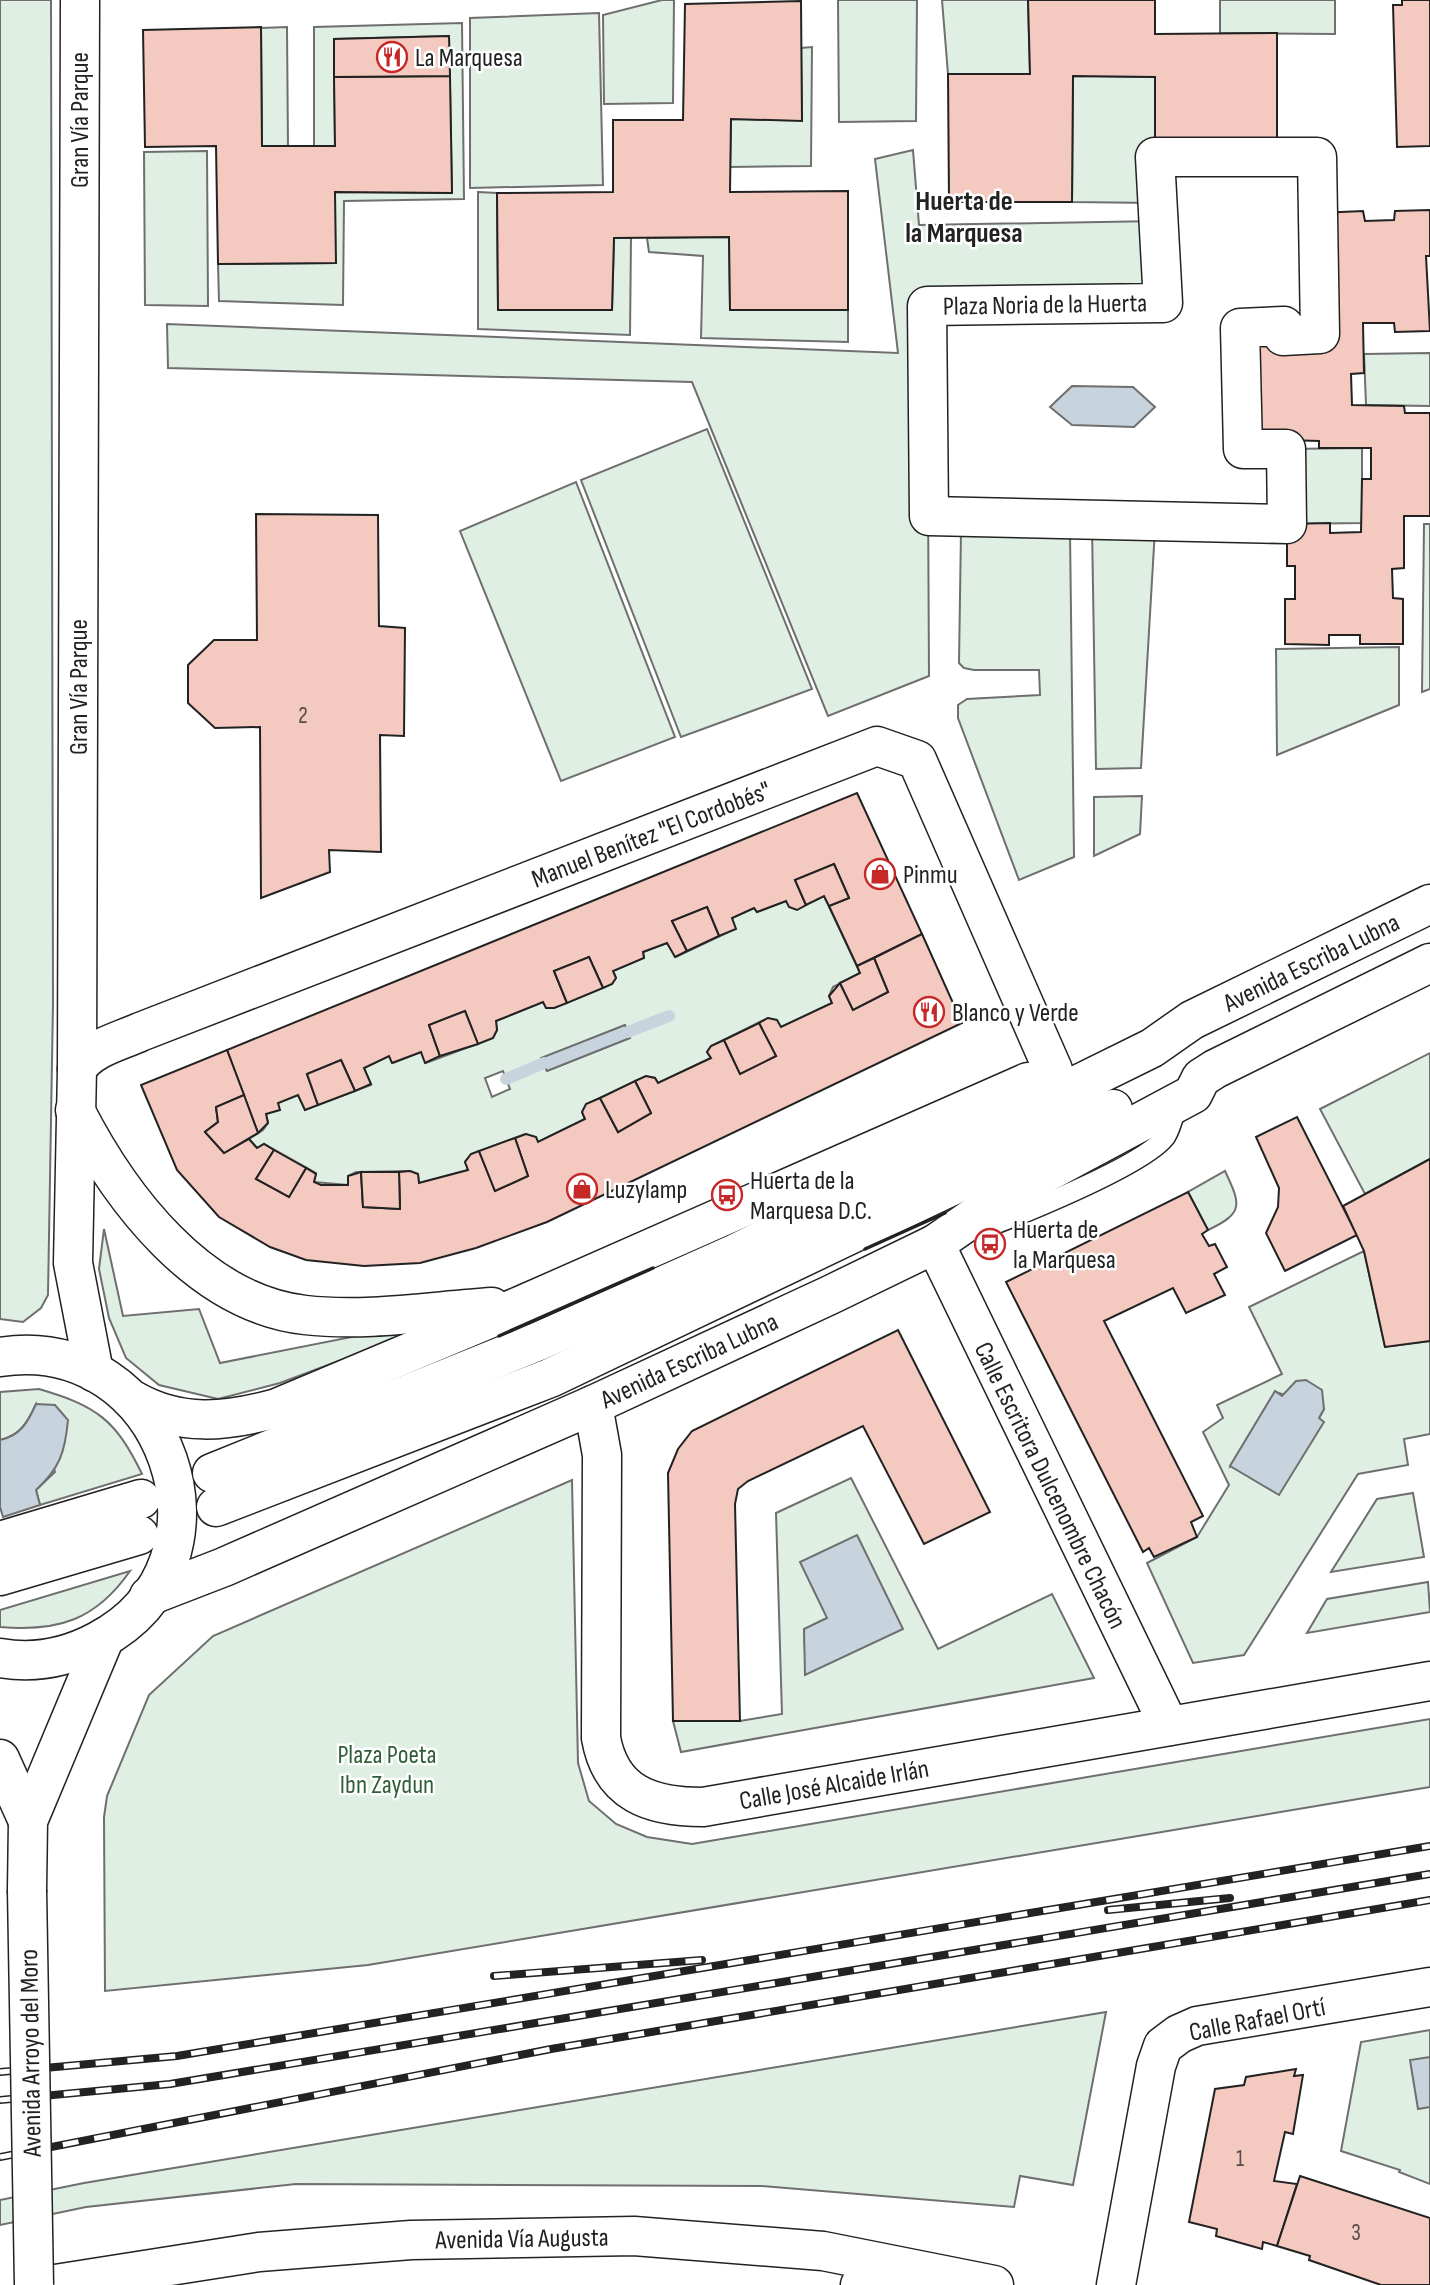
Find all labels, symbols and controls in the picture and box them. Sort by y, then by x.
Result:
restaurant icon: La Marquesa [375,40,409,74]
place label: La Marquesa [415,43,523,74]
street label: Gran Vía Parque [65,52,96,188]
district label: Huerta de la Marquesa [905,185,1023,250]
street label: Plaza Noria de la Huerta [943,288,1147,323]
street label: Gran Vía Parque [64,619,95,755]
house number: 2 [298,702,308,730]
street label: Manuel Benítez "El Cordobés" [528,775,776,895]
shop icon: Pinmu [863,857,897,891]
place label: Pinmu [903,860,958,891]
street label: Avenida Escriba Lubna [1218,907,1405,1020]
restaurant icon: Blanco y Verde [912,995,946,1029]
place label: Blanco y Verde [952,998,1079,1029]
place label: Huerta de la Marquesa D.C. [750,1166,872,1227]
shop icon: Luzylamp [565,1172,599,1206]
place label: Luzylamp [605,1175,687,1206]
bus stop icon: Huerta de la Marquesa D.C. [710,1178,744,1212]
place label: Huerta de la Marquesa [1013,1215,1116,1276]
bus stop icon: Huerta de la Marquesa [973,1227,1007,1261]
street label: Avenida Escriba Lubna [595,1307,783,1416]
street label: Calle Escritora Dulcenombre Chacón [967,1337,1133,1634]
park label: Plaza Poeta Ibn Zaydun [337,1740,437,1801]
street label: Calle José Alcaide Irlán [737,1754,931,1817]
street label: Avenida Arroyo del Moro [14,1949,49,2158]
street label: Calle Rafael Ortí [1187,1992,1328,2049]
house number: 1 [1236,2145,1244,2173]
house number: 3 [1351,2219,1361,2247]
street label: Avenida Vía Augusta [434,2222,609,2257]

